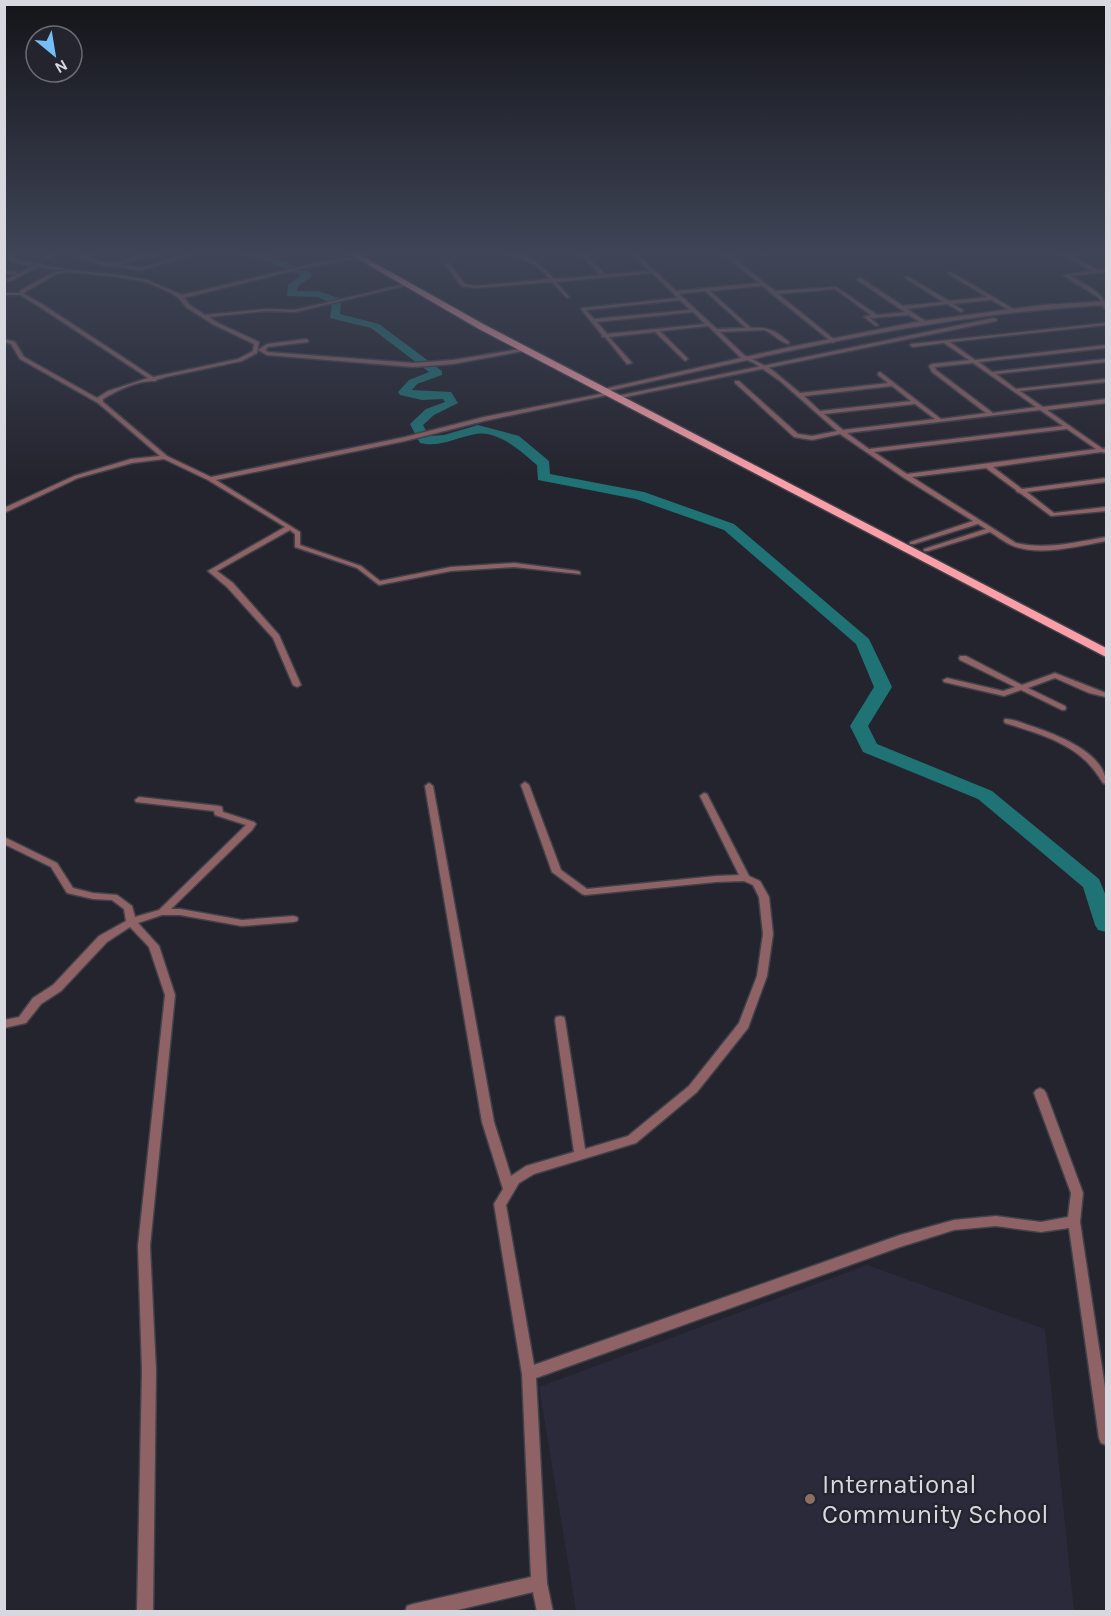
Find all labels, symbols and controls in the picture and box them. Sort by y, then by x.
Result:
north arrow [24,24,84,84]
text: N [52,55,71,78]
place label: International Community School [822,1469,1049,1530]
marker: International Community School [803,1492,817,1506]

